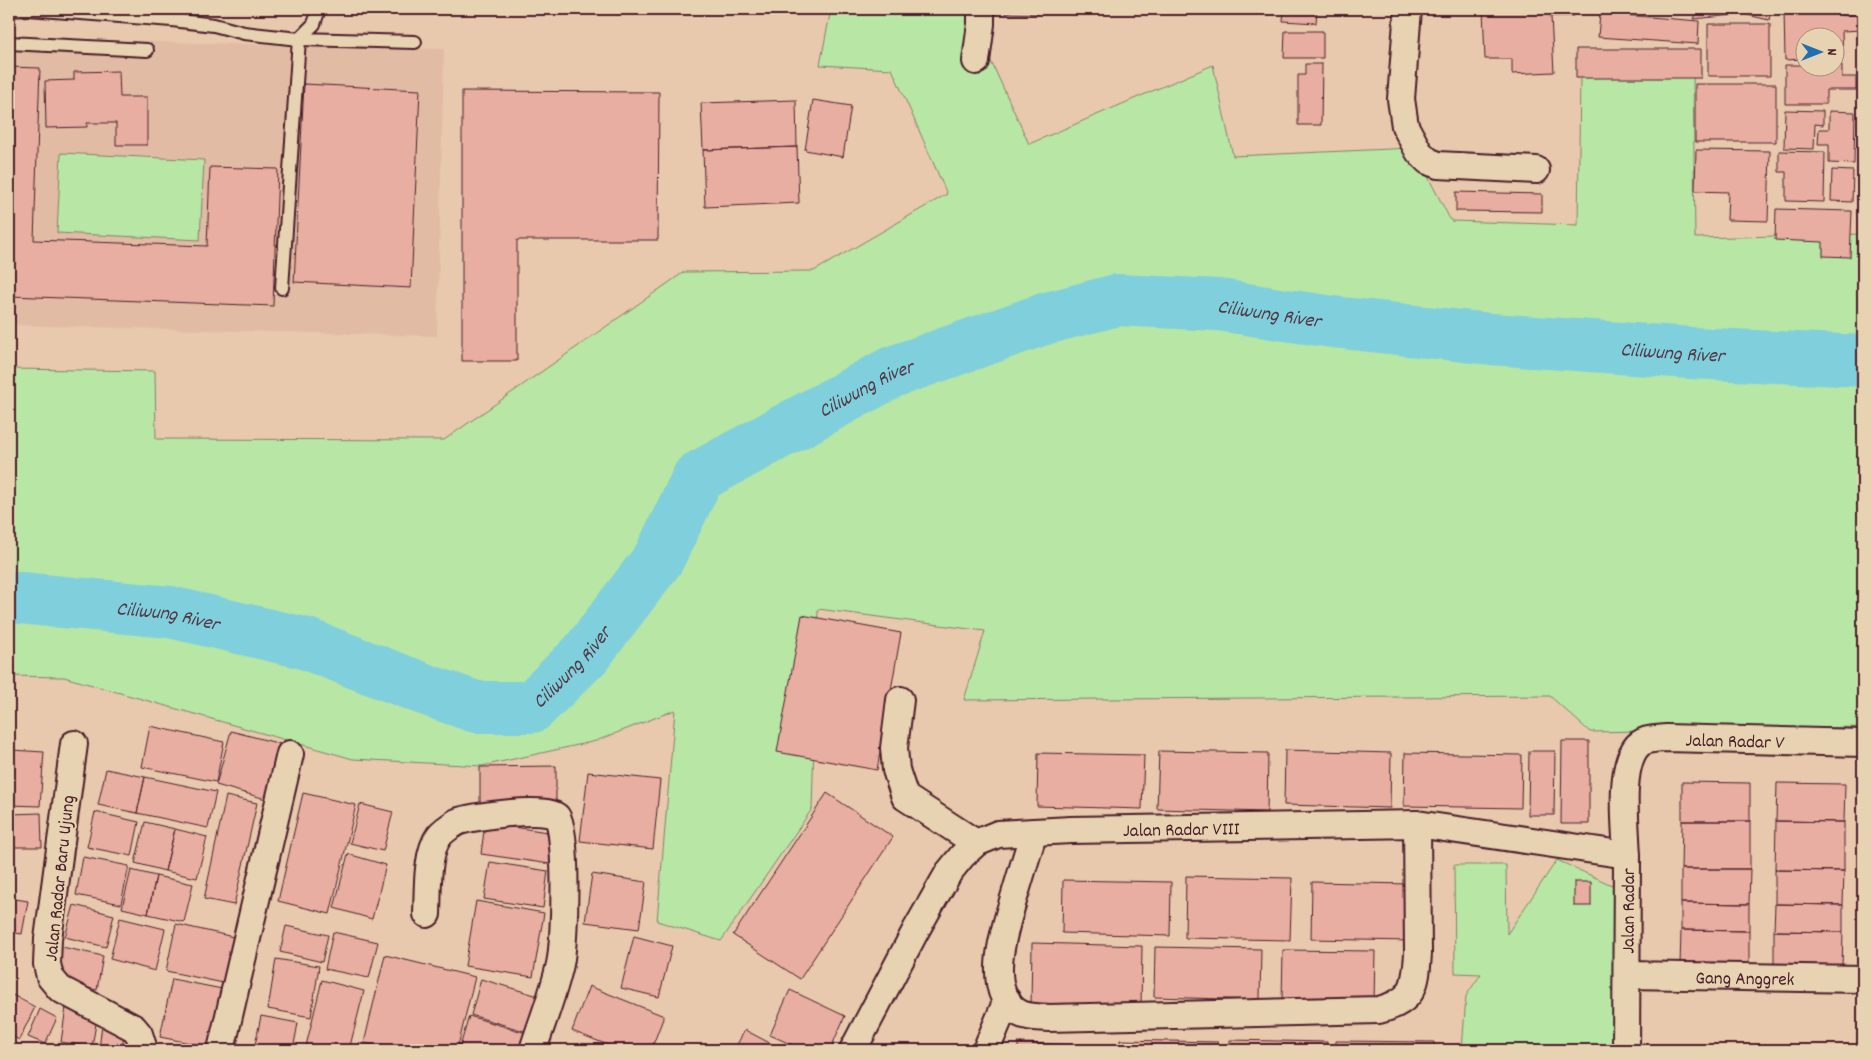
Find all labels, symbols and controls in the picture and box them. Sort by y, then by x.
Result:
north arrow [1794,28,1844,78]
text: N [1821,49,1841,56]
water label: Ciliwung River [1215,294,1325,337]
water label: Ciliwung River [1619,337,1727,372]
water label: Ciliwung River [814,354,920,426]
water label: Ciliwung River [115,596,224,640]
water label: Ciliwung River [527,619,621,716]
street label: Jalan Radar V [1685,728,1785,758]
street label: Jalan Radar Baru Ujung [39,794,84,963]
street label: Jalan Radar VIII [1123,817,1240,846]
street label: Jalan Radar [1617,868,1644,954]
street label: Gang Anggrek [1695,966,1795,995]

